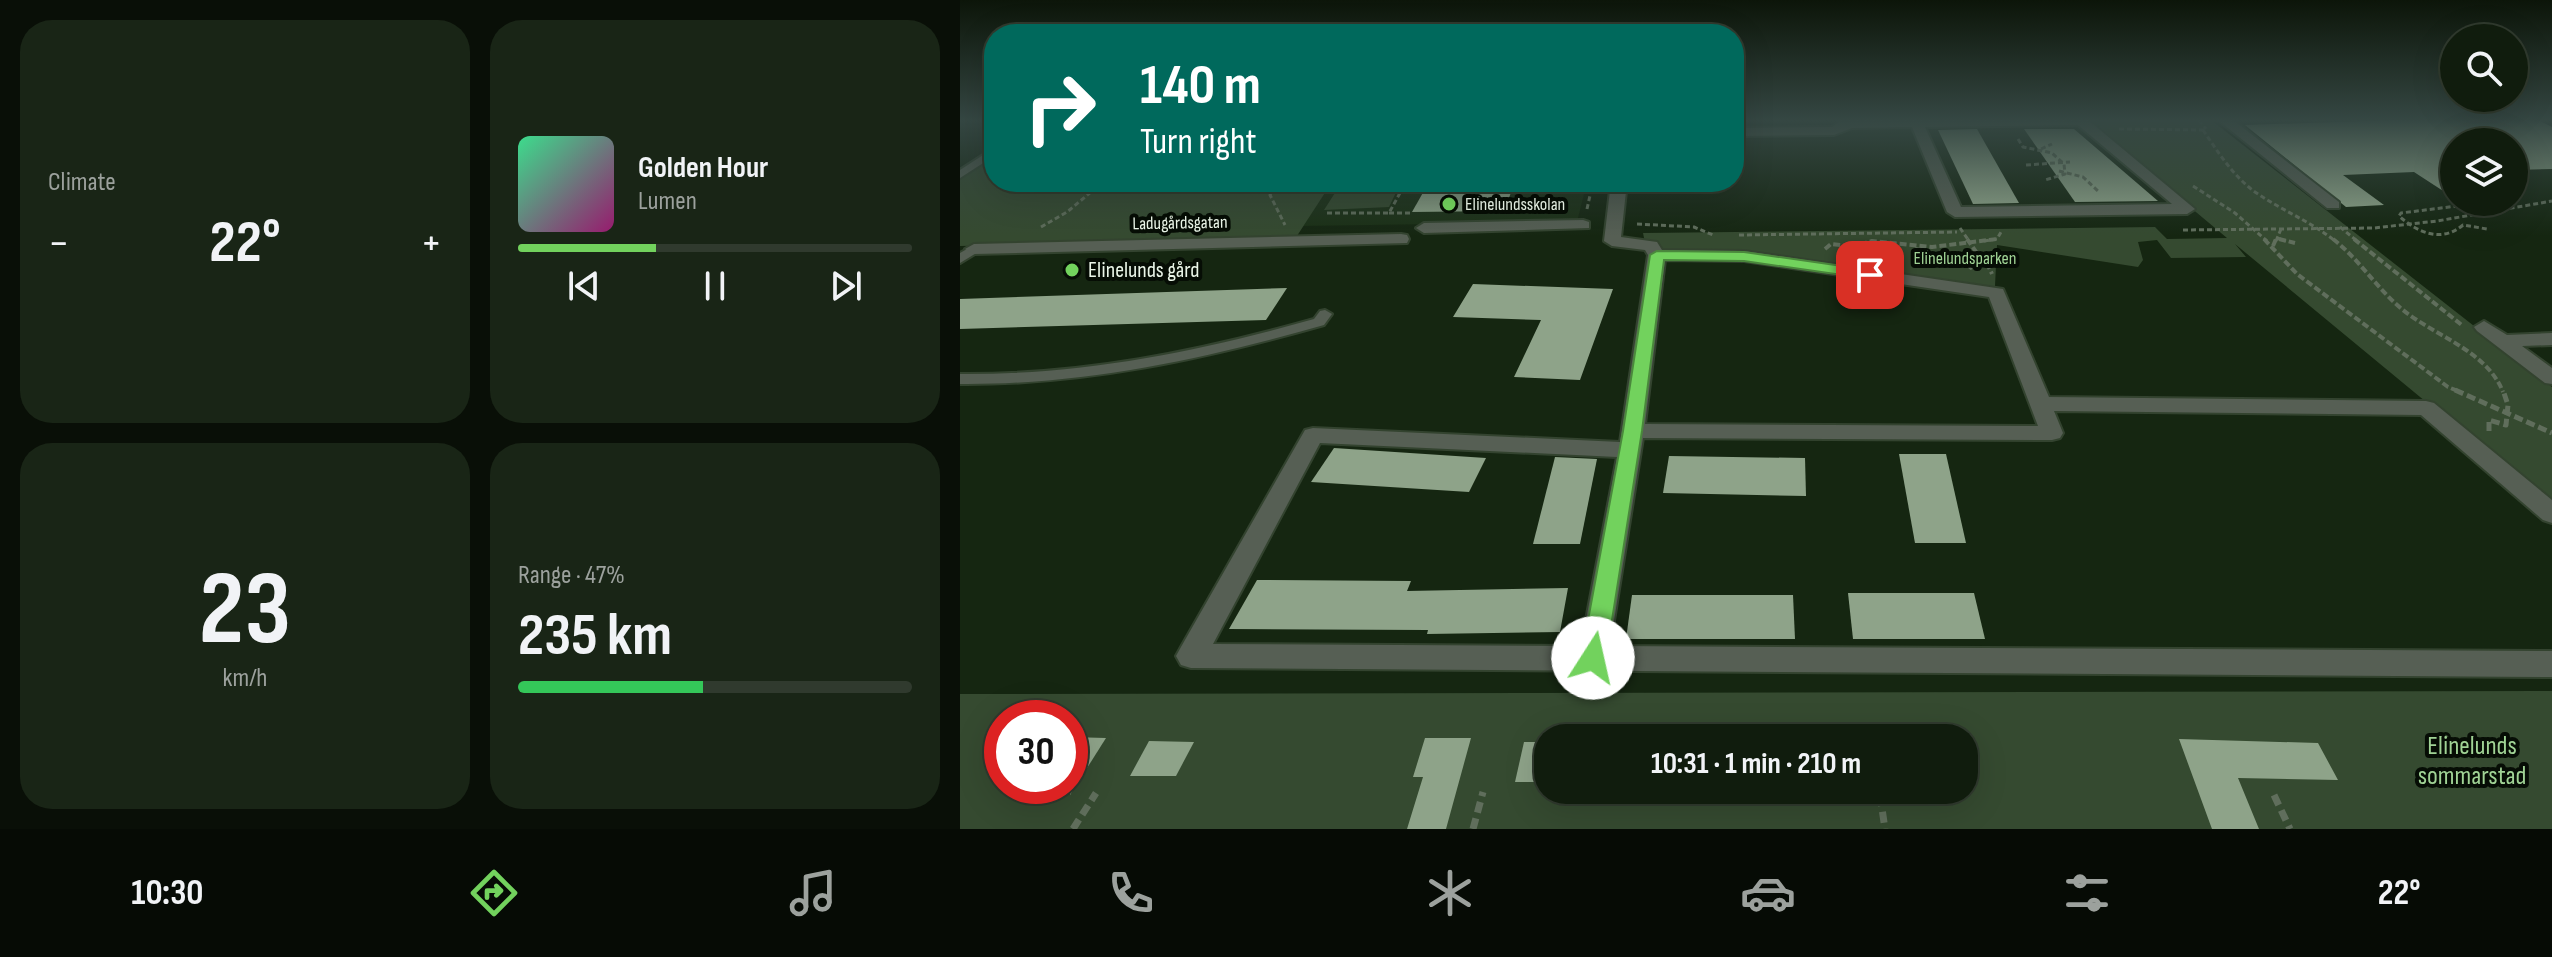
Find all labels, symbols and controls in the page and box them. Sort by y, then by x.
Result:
map controls [2440,24,2528,216]
button: search [2440,24,2528,112]
text: 140 m [1140,53,1261,120]
icon: right [1008,56,1112,160]
text: Turn right [1140,121,1257,164]
button: layers [2440,128,2528,216]
text: Golden Hour [638,150,768,186]
text: Climate [48,167,116,198]
text: Lumen [638,186,697,217]
place label: Elinelundsskolan [1465,194,1565,215]
marker: Elinelundsskolan [1440,195,1458,213]
text: 22° [209,207,281,279]
street label: Ladugårdsgatan [1132,212,1228,234]
text: − [48,217,70,270]
text: + [420,217,442,270]
pin [1836,241,1904,309]
park label: Elinelundsparken [1913,248,2017,269]
icon: arrive [1848,253,1892,297]
place label: Elinelunds gård [1088,257,1199,284]
marker: Elinelunds gård [1063,261,1081,279]
icon: previous [562,264,606,308]
icon: pause [693,264,737,308]
icon: next [824,264,868,308]
text: 23 [199,548,291,673]
text: Range · 47% [518,560,625,591]
text: 235 km [518,600,672,672]
position arrow [1551,616,1635,700]
text: km/h [223,663,267,694]
speed limit sign: 30 [984,700,1088,804]
park label: Elinelunds sommarstad [2418,731,2526,792]
text: 10:31 · 1 min · 210 m [1651,746,1861,782]
icon: directions [466,865,522,921]
icon: music [785,865,841,921]
icon: phone [1103,865,1159,921]
icon: climate [1422,865,1478,921]
icon: car [1740,865,1796,921]
icon: filters [2059,865,2115,921]
text: 10:30 [131,872,203,915]
text: 22° [2378,872,2421,915]

